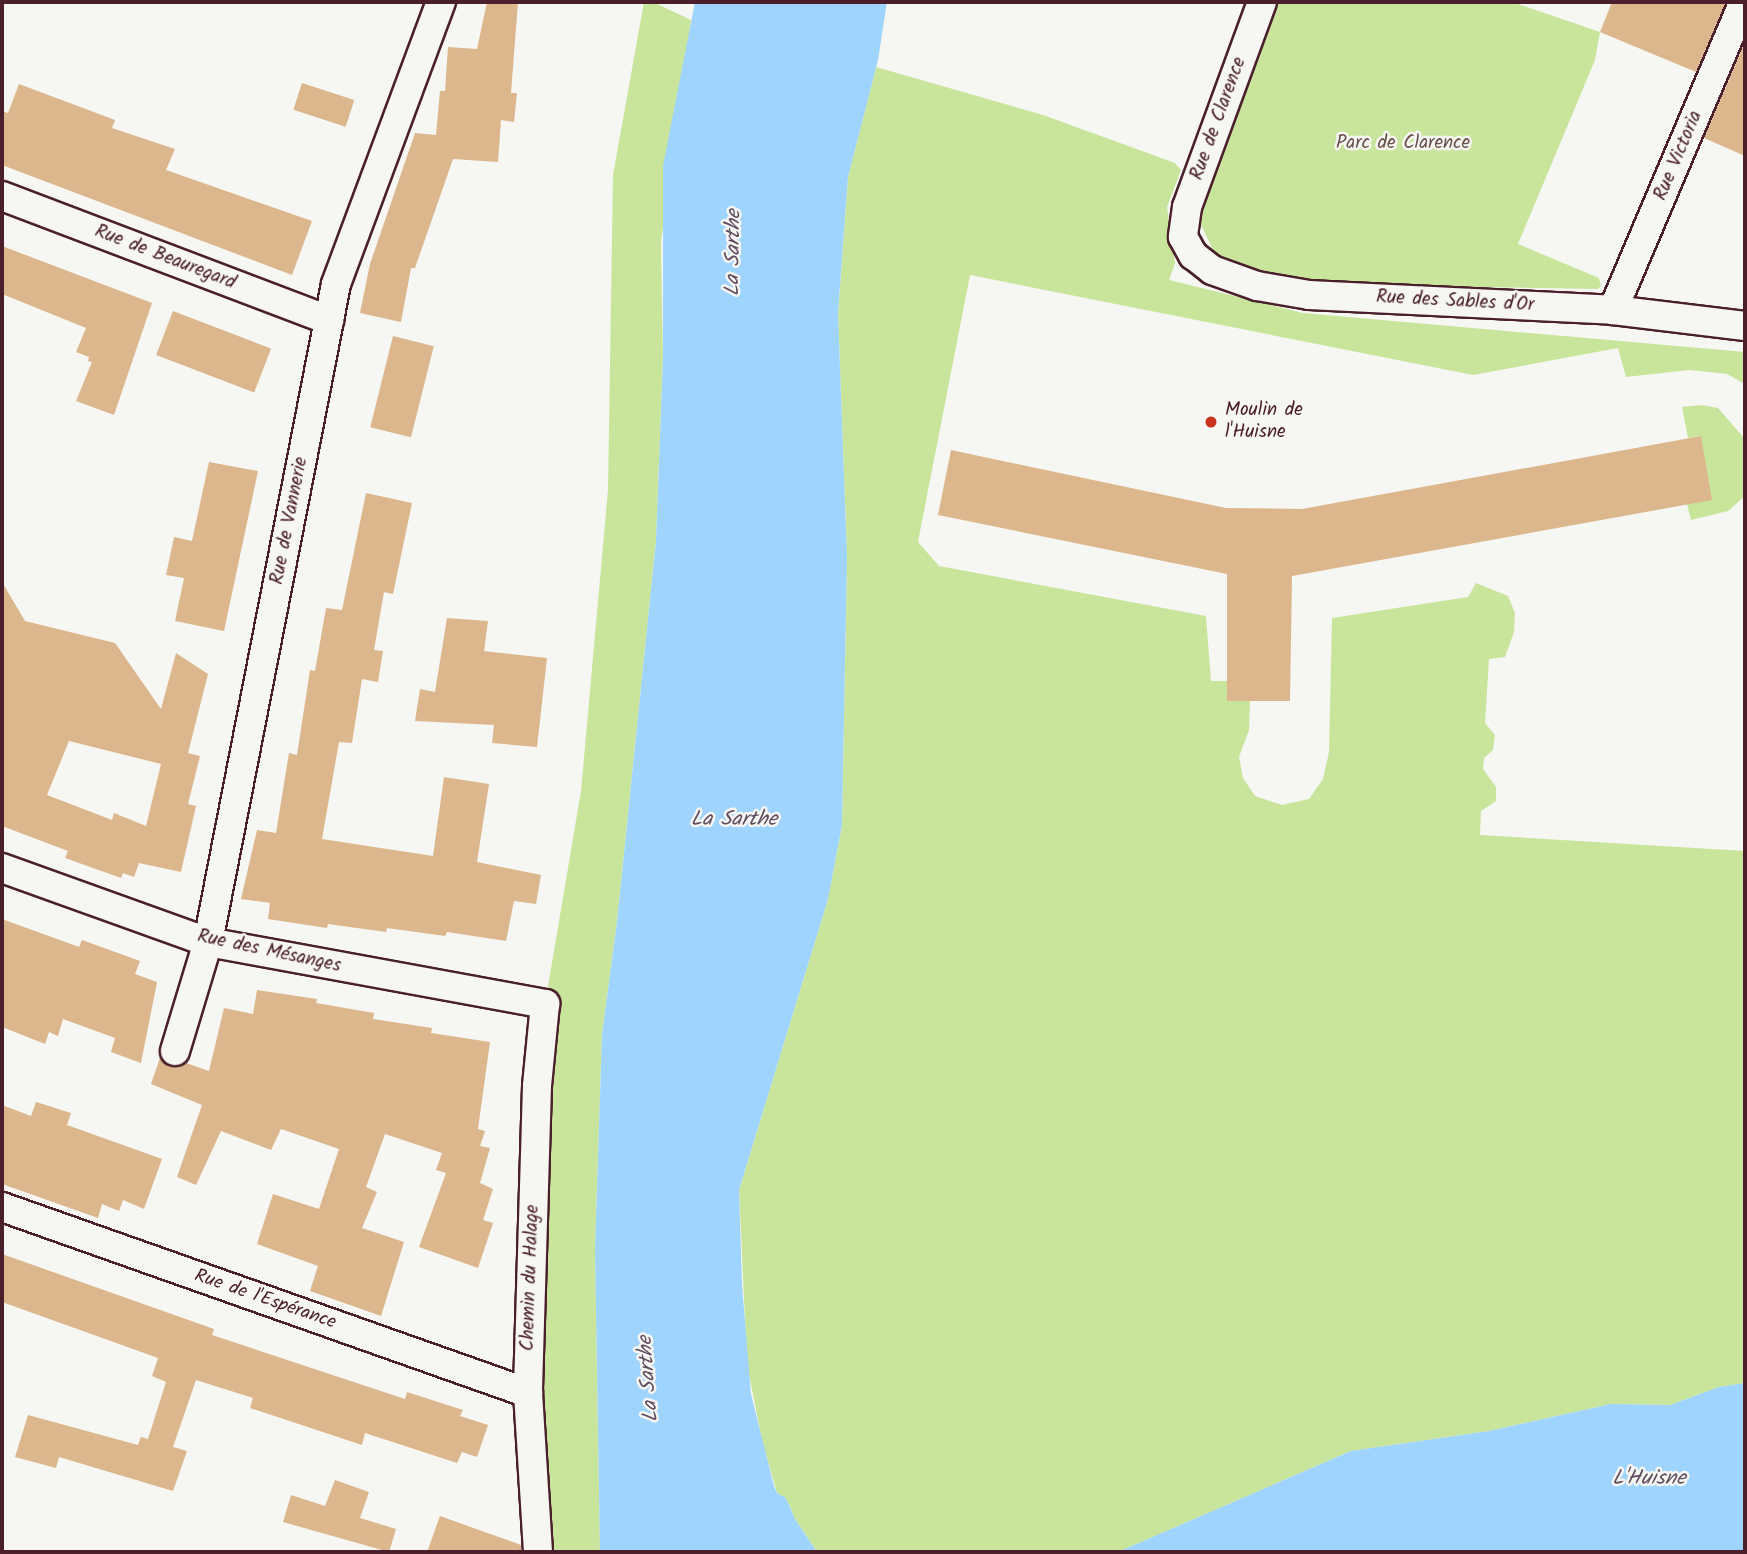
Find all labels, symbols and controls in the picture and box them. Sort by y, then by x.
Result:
street label: Rue de Clarence [1186,55,1252,183]
street label: Rue Victoria [1650,108,1708,204]
park label: Parc de Clarence [1336,133,1470,155]
water label: La Sarthe [721,210,747,296]
street label: Rue de Beauregard [91,221,239,295]
street label: Rue des Sables d'Or [1375,286,1535,318]
place label: Moulin de l'Huisne [1225,400,1303,444]
marker: Moulin de l'Huisne [1203,414,1219,430]
street label: Rue de Vannerie [266,455,314,587]
water label: La Sarthe [691,807,777,833]
street label: Rue des Mésanges [195,926,343,978]
street label: Chemin du Halage [517,1204,545,1352]
street label: Rue de l'Espérance [191,1265,339,1335]
water label: La Sarthe [633,1335,665,1423]
water label: L'Huisne [1612,1466,1686,1492]

